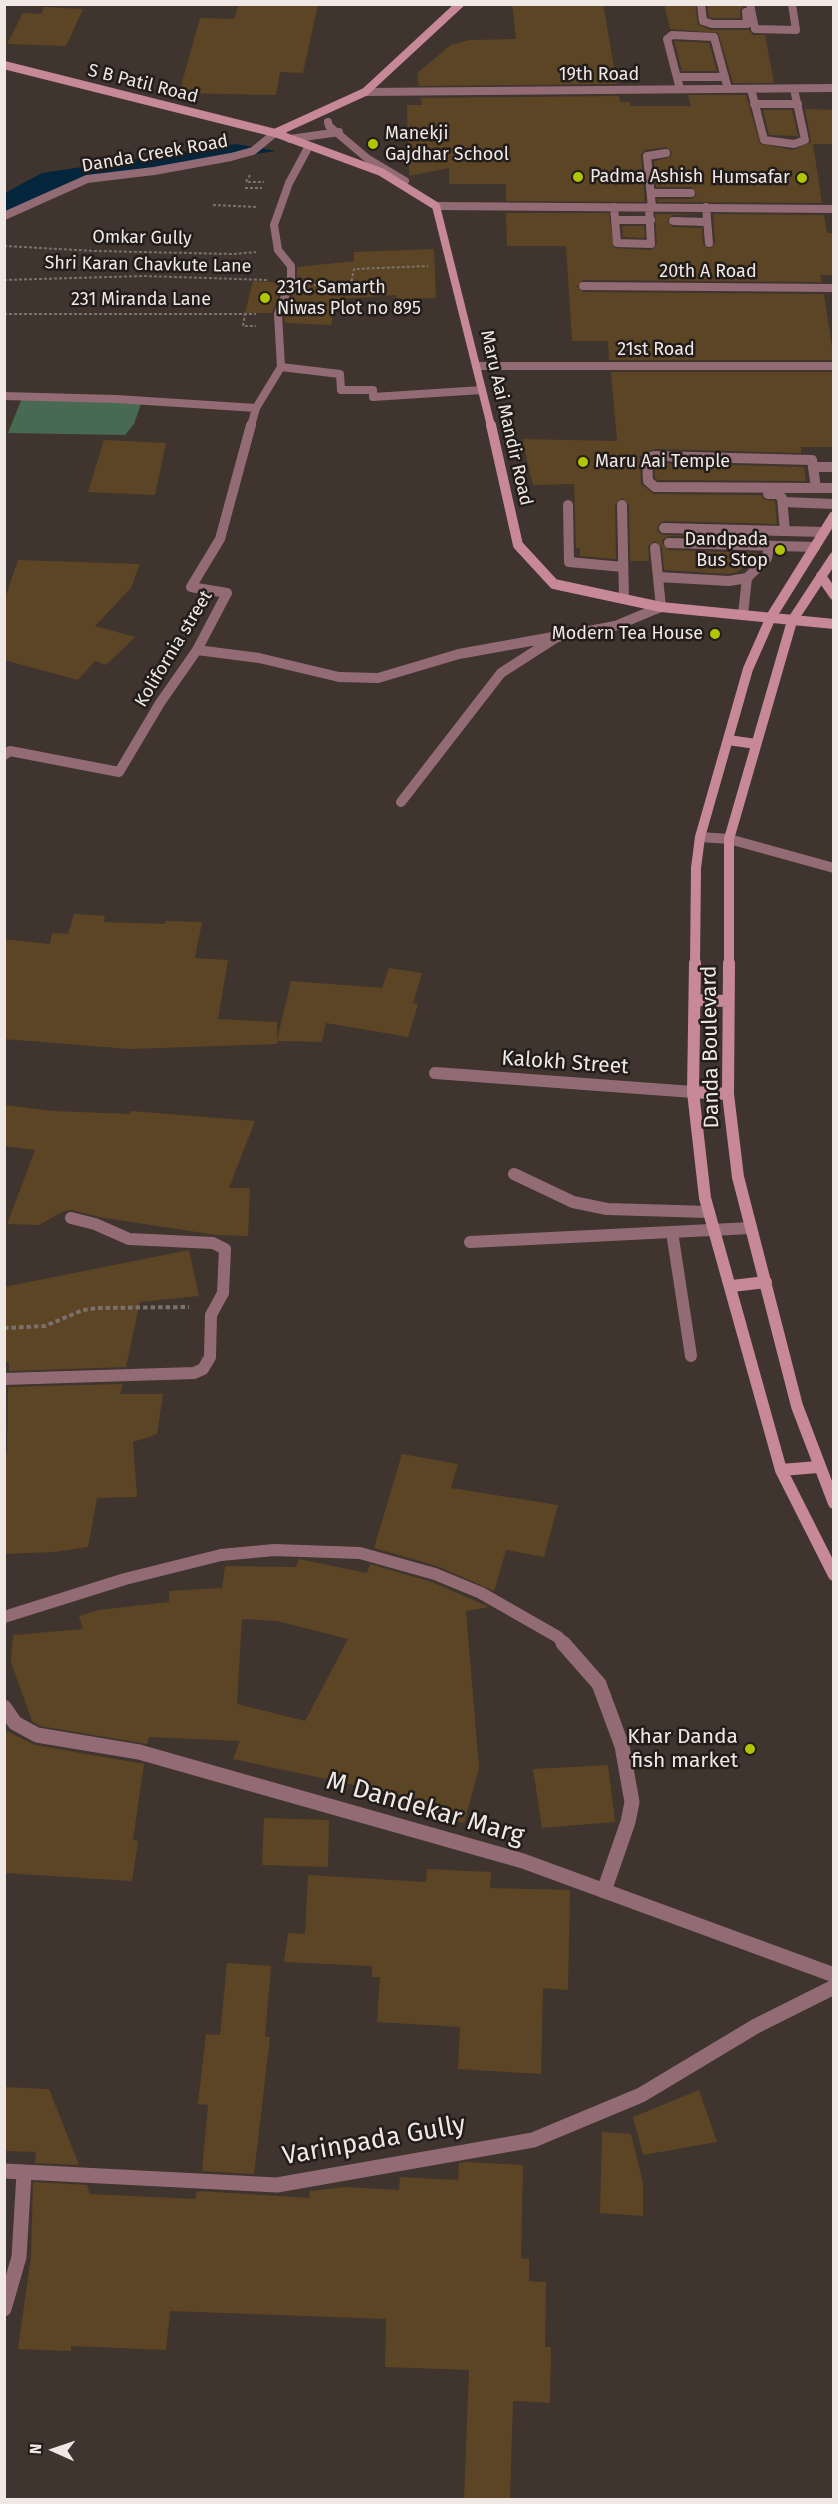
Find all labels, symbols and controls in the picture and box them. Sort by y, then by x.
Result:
street label: S B Patil Road [86,60,200,108]
street label: 19th Road [559,64,639,86]
place label: Manekji Gajdhar School [385,123,509,166]
street label: Danda Creek Road [80,130,230,178]
marker: Manekji Gajdhar School [366,137,380,151]
place label: Padma Ashish [590,166,703,188]
place label: Humsafar [711,167,790,189]
marker: Padma Ashish [571,170,585,184]
marker: Humsafar [795,171,809,185]
street label: Omkar Gully [92,226,192,250]
street label: Shri Karan Chavkute Lane [44,252,252,278]
street label: 20th A Road [659,261,757,283]
place label: 231C Samarth Niwas Plot no 895 [277,277,421,320]
street label: 231 Miranda Lane [71,289,211,311]
marker: 231C Samarth Niwas Plot no 895 [258,291,272,305]
street label: Maru Aai Mandir Road [475,328,537,508]
street label: 21st Road [617,339,695,361]
place label: Maru Aai Temple [595,451,730,473]
marker: Maru Aai Temple [576,455,590,469]
place label: Dandpada Bus Stop [685,529,768,572]
marker: Dandpada Bus Stop [773,543,787,557]
street label: Kolifornia street [131,587,217,711]
place label: Modern Tea House [552,623,703,645]
marker: Modern Tea House [708,627,722,641]
street label: Danda Boulevard [697,965,725,1129]
street label: Kalokh Street [501,1046,629,1080]
place label: Khar Danda fish market [627,1724,738,1774]
marker: Khar Danda fish market [743,1742,757,1756]
street label: M Dandekar Marg [323,1766,527,1852]
street label: Varinpada Gully [280,2110,468,2172]
north arrow [24,2420,84,2480]
text: N [26,2443,45,2455]

